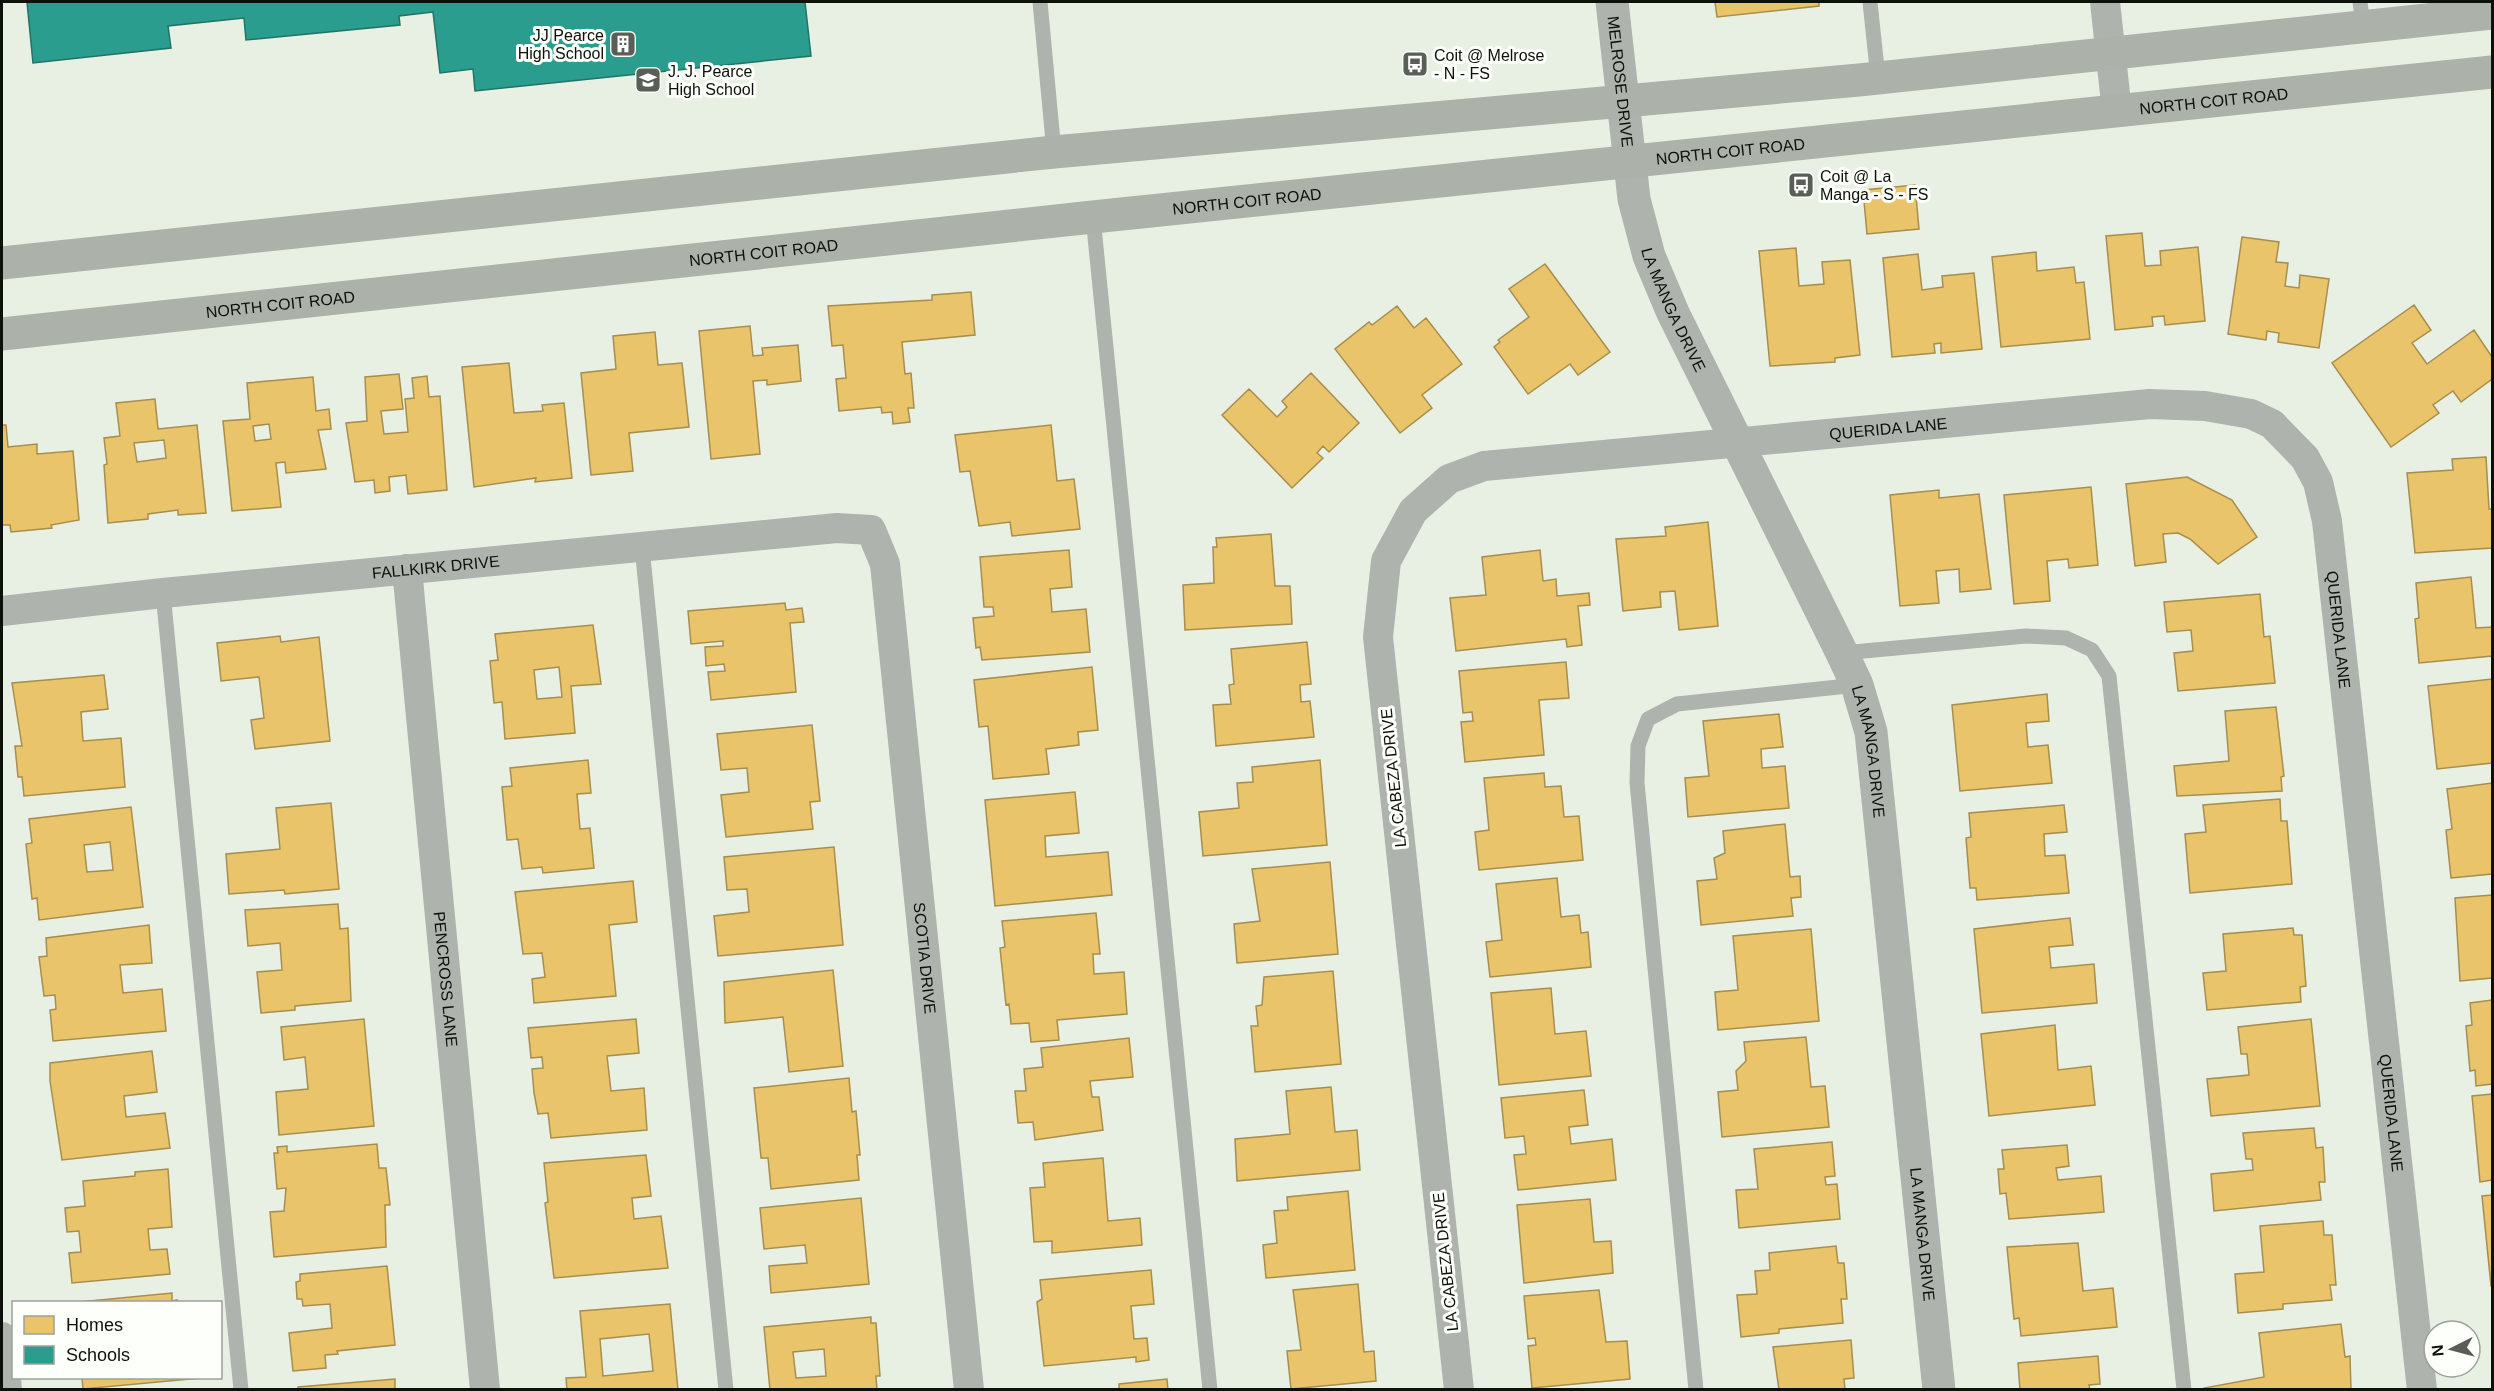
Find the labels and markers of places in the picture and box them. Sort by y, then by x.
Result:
place label: JJ Pearce High School [518,27,604,62]
building icon: JJ Pearce High School [608,29,638,59]
place label: Coit @ Melrose - N - FS [1434,47,1545,82]
bus stop icon: Coit @ Melrose - N - FS [1400,49,1430,79]
place label: J. J. Pearce High School [668,63,754,98]
school or university icon: J. J. Pearce High School [633,65,663,95]
place label: Coit @ La Manga - S - FS [1820,168,1928,203]
bus stop icon: Coit @ La Manga - S - FS [1786,170,1816,200]

